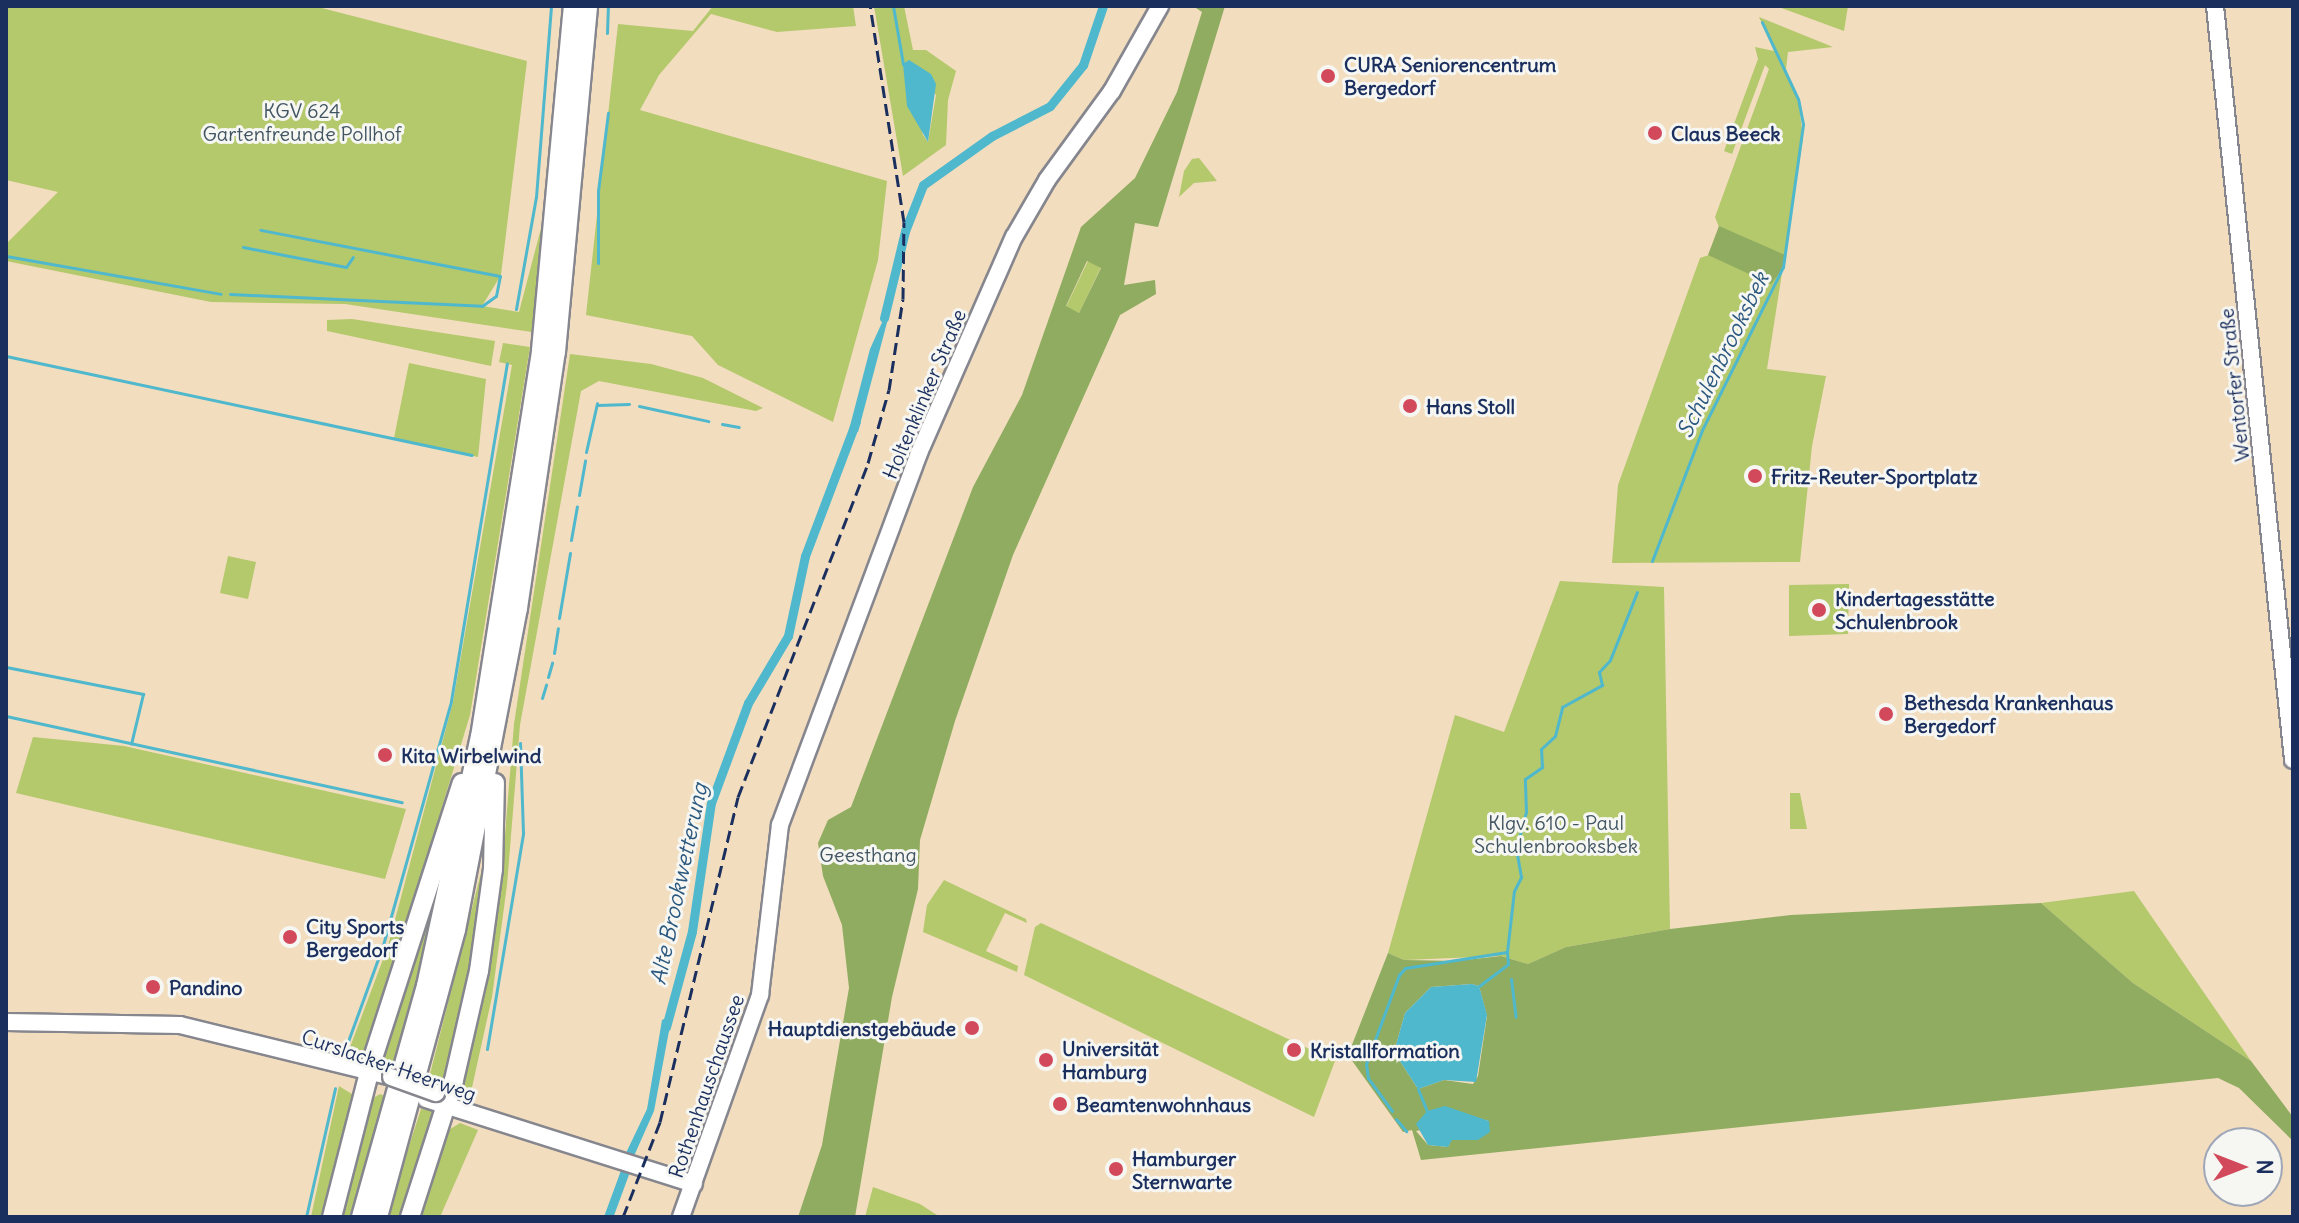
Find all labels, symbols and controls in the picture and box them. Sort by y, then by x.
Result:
place label: CURA Seniorencentrum Bergedorf [1344,52,1556,99]
marker: CURA Seniorencentrum Bergedorf [1319,67,1337,85]
park label: KGV 624 Gartenfreunde Pollhof [202,98,402,145]
place label: Claus Beeck [1671,121,1781,145]
marker: Claus Beeck [1646,124,1664,142]
water label: Schulenbrooksbek [1672,268,1774,442]
street label: Holtenklinker Straße [877,306,971,482]
street label: Wentorfer Straße [2214,307,2254,463]
place label: Hans Stoll [1426,394,1515,418]
marker: Hans Stoll [1401,397,1419,415]
place label: Fritz-Reuter-Sportplatz [1771,464,1977,488]
marker: Fritz-Reuter-Sportplatz [1746,467,1764,485]
place label: Kindertagesstätte Schulenbrook [1835,586,1994,633]
marker: Kindertagesstätte Schulenbrook [1810,601,1828,619]
place label: Bethesda Krankenhaus Bergedorf [1904,690,2113,737]
marker: Bethesda Krankenhaus Bergedorf [1875,703,1897,725]
place label: Kita Wirbelwind [401,743,541,767]
marker: Kita Wirbelwind [376,746,394,764]
water label: Alte Brookwetterung [645,781,713,987]
park label: Klgv. 610 - Paul Schulenbrooksbek [1474,810,1638,857]
park label: Geesthang [819,842,917,866]
place label: City Sports Bergedorf [306,914,404,961]
marker: City Sports Bergedorf [281,928,299,946]
place label: Pandino [169,975,243,999]
marker: Pandino [144,978,162,996]
street label: Rothenhauschaussee [663,991,749,1181]
place label: Hauptdienstgebäude [768,1016,956,1040]
marker: Hauptdienstgebäude [963,1019,981,1037]
street label: Curslacker Heerweg [299,1024,479,1106]
place label: Universität Hamburg [1062,1036,1159,1083]
place label: Kristallformation [1310,1038,1460,1062]
marker: Kristallformation [1285,1041,1303,1059]
marker: Universität Hamburg [1037,1051,1055,1069]
place label: Beamtenwohnhaus [1076,1092,1251,1116]
marker: Beamtenwohnhaus [1051,1095,1069,1113]
north arrow [2203,1127,2283,1207]
place label: Hamburger Sternwarte [1132,1146,1236,1193]
text: N [2251,1159,2279,1175]
marker: Hamburger Sternwarte [1107,1160,1125,1178]

